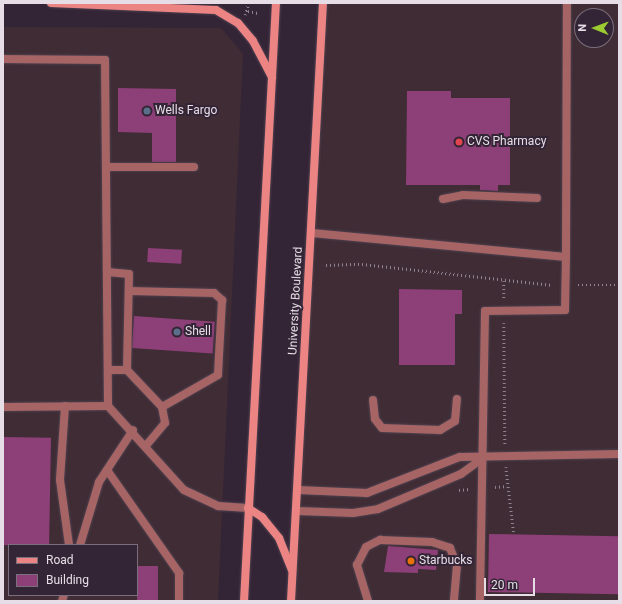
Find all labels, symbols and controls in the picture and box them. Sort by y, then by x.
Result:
north arrow [574,8,614,48]
text: N [576,24,589,32]
place label: Wells Fargo [155,104,217,118]
marker: Wells Fargo [142,106,152,116]
place label: CVS Pharmacy [467,135,546,149]
marker: CVS Pharmacy [454,137,464,147]
street label: University Boulevard [286,247,306,355]
place label: Shell [185,325,211,339]
marker: Shell [172,327,182,337]
legend [8,544,138,596]
text: Road [46,553,74,567]
place label: Starbucks [419,554,473,568]
marker: Starbucks [406,556,416,566]
scale bar [486,570,537,596]
text: Building [46,573,89,587]
text: 20 m [491,578,518,592]

